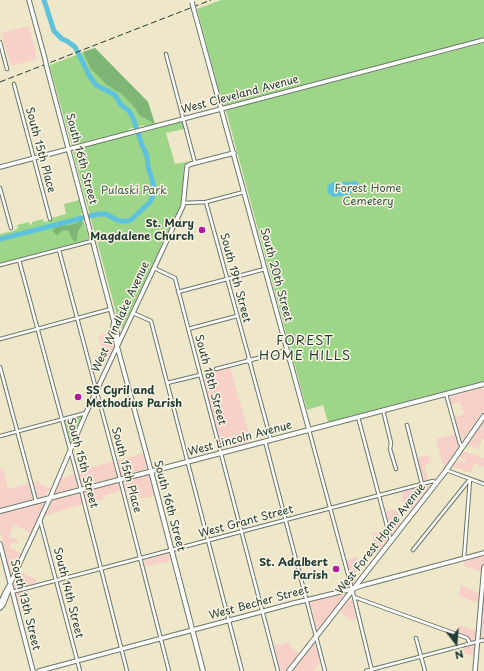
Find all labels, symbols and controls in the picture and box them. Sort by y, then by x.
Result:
street label: West Cleveland Avenue [180,73,300,117]
street label: South 15th Place [22,106,58,194]
street label: South 16th Street [62,112,100,206]
park label: Forest Home Cemetery [335,182,401,208]
park label: Pulaski Park [101,184,167,198]
place label: St. Mary Magdalene Church [90,217,194,243]
marker: St. Mary Magdalene Church [197,225,207,235]
street label: South 20th Street [257,227,295,323]
street label: South 19th Street [217,232,253,324]
street label: West Windlake Avenue [90,260,152,374]
street label: South 18th Street [192,333,228,427]
district label: FOREST HOME HILLS [259,333,351,364]
place label: SS Cyril and Methodius Parish [86,384,182,410]
marker: SS Cyril and Methodius Parish [73,392,83,402]
street label: South 15th Street [64,416,100,510]
street label: West Lincoln Avenue [186,419,294,459]
street label: South 15th Place [108,426,144,514]
street label: South 16th Street [150,459,188,553]
street label: West Forest Home Avenue [334,481,428,597]
street label: West Grant Street [197,503,295,541]
street label: South 14th Street [50,546,86,640]
place label: St. Adalbert Parish [259,556,328,582]
street label: South 13th Street [7,558,43,652]
marker: St. Adalbert Parish [331,564,341,574]
street label: West Becher Street [208,583,310,623]
north arrow [436,623,476,663]
text: N [453,646,466,664]

